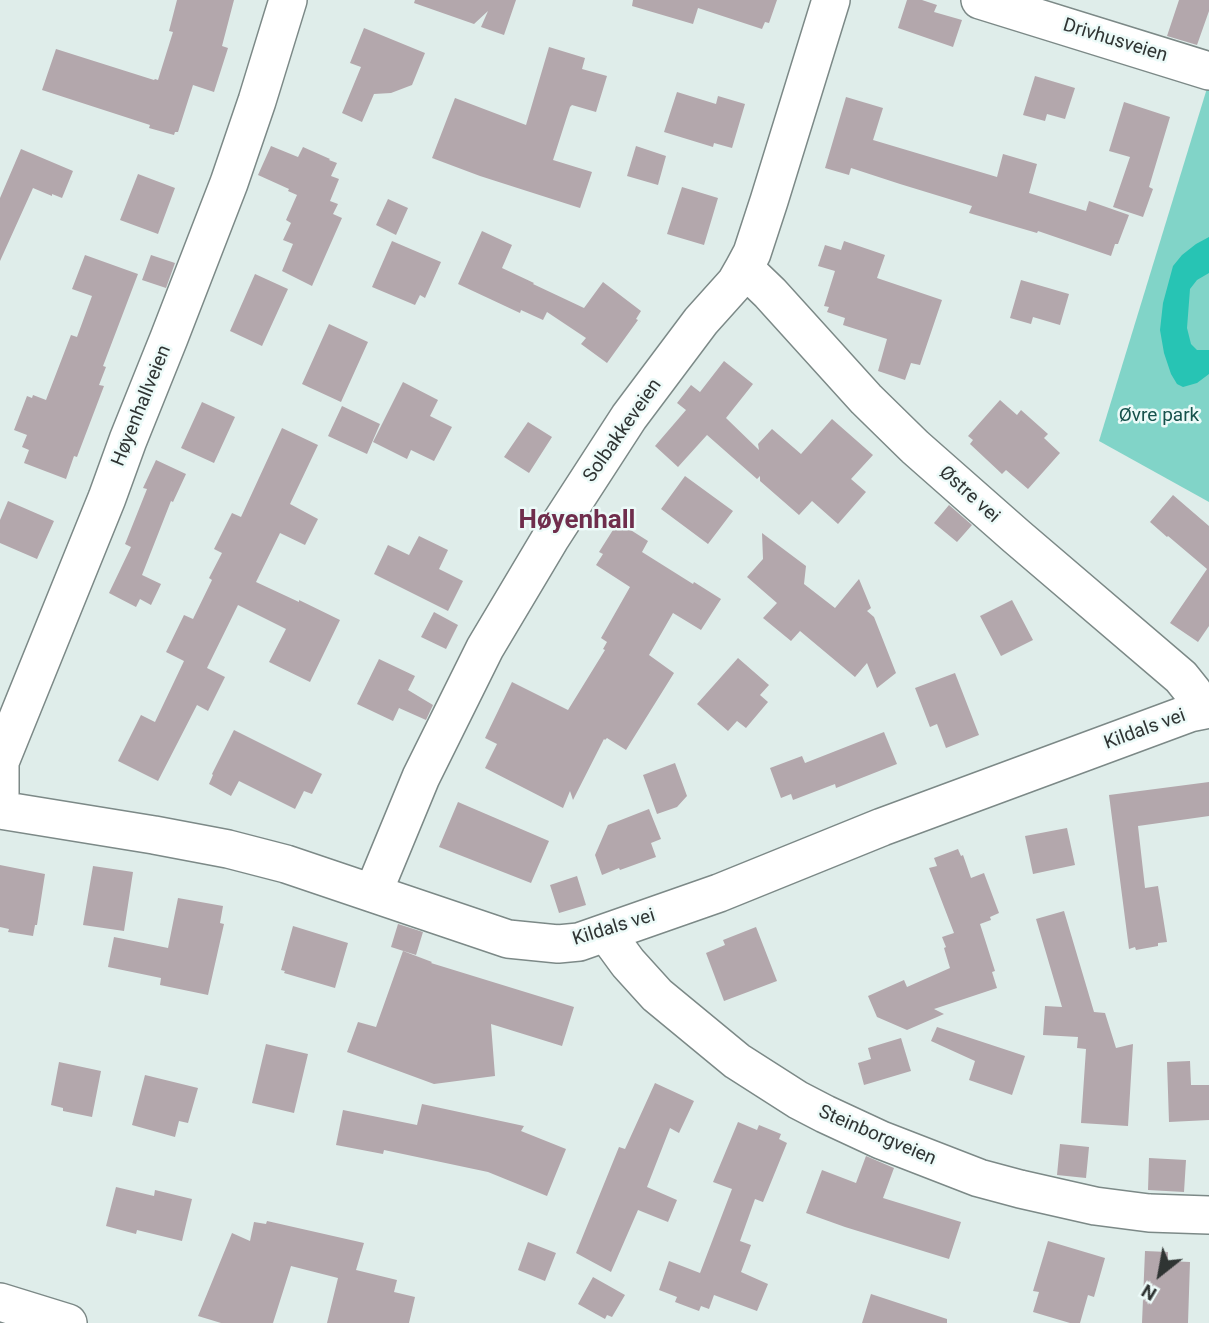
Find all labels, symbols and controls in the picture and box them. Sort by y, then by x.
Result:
street label: Drivhusveien [1060,14,1170,68]
street label: Høyenhallveien [107,342,177,470]
street label: Solbakkeveien [579,375,667,487]
park label: Øvre park [1119,405,1199,427]
street label: Østre vei [934,462,1004,528]
district label: Høyenhall [519,505,635,537]
street label: Kildals vei [1101,705,1189,755]
street label: Kildals vei [570,905,658,951]
street label: Steinborgveien [815,1101,939,1171]
north arrow [1125,1239,1195,1309]
text: N [1137,1279,1161,1306]

